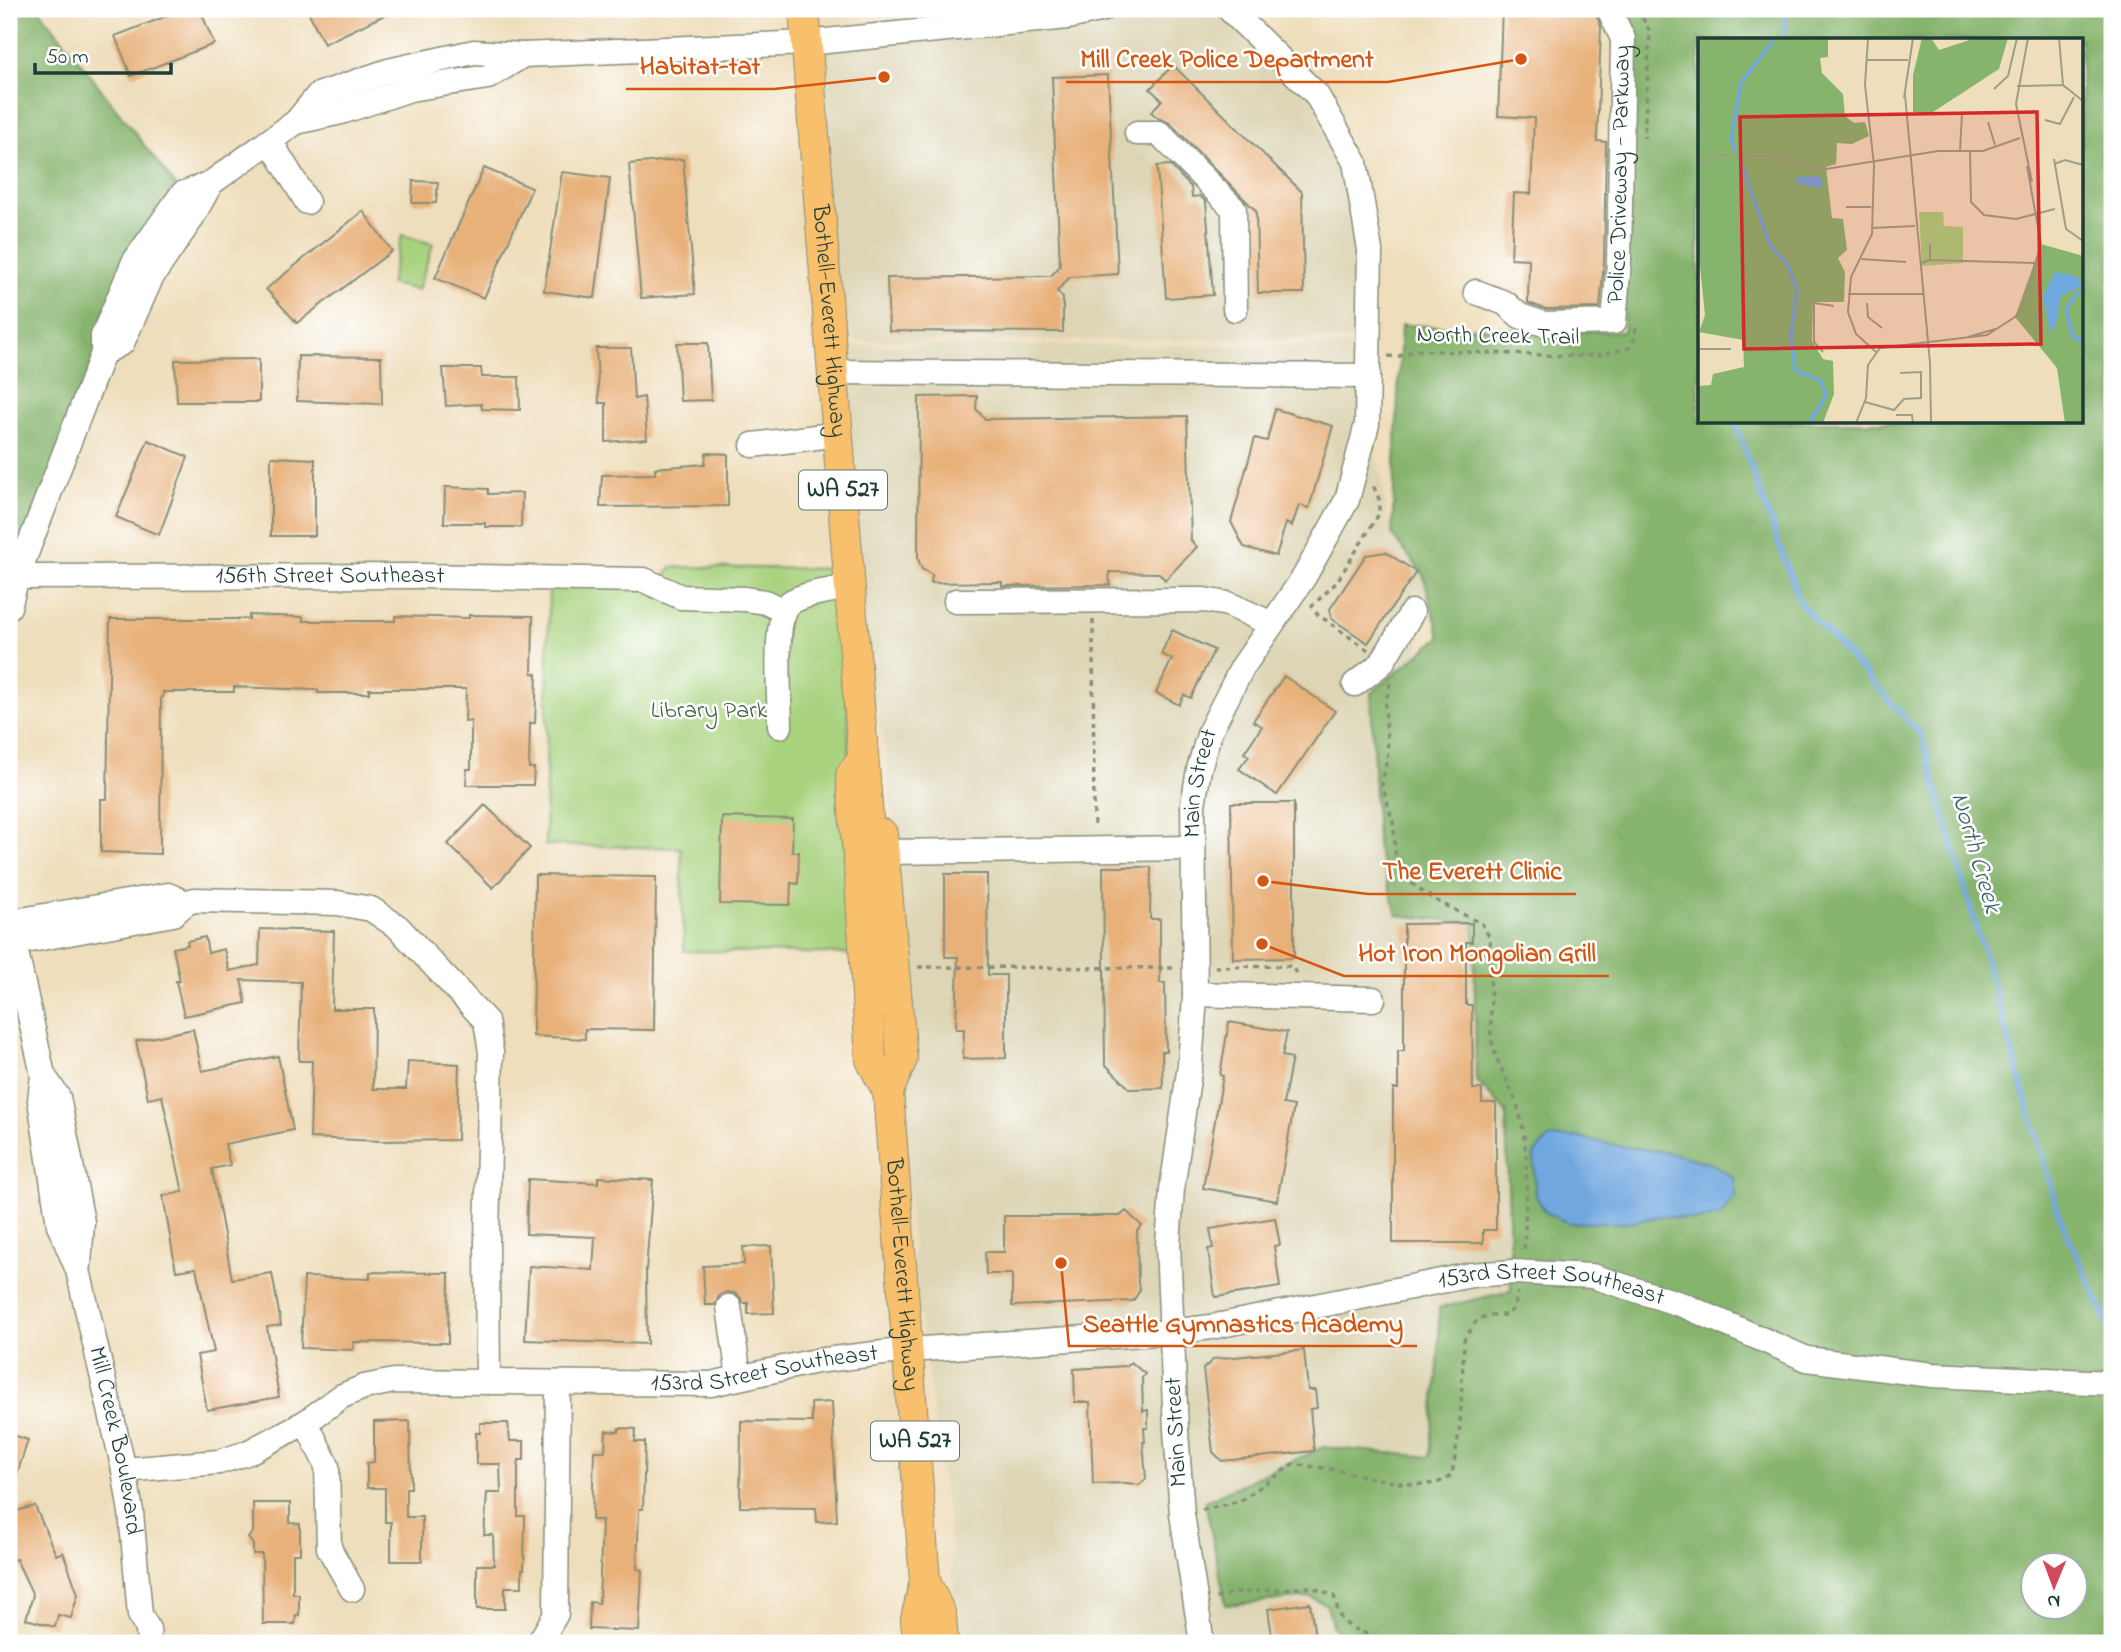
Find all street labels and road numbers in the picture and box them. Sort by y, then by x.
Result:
street label: Police Driveway - Parkway [1598,45,1641,305]
street label: Bothell-Everett Highway [802,202,855,439]
street label: North Creek Trail [1416,318,1580,356]
road number: WA 527 [799,470,887,510]
street label: 156th Street Southeast [215,558,445,594]
street label: Main Street [1176,725,1227,838]
street label: Bothell-Everett Highway [875,1156,928,1392]
street label: 153rd Street Southeast [1435,1254,1669,1316]
street label: 153rd Street Southeast [651,1336,880,1401]
street label: Mill Creek Boulevard [79,1343,150,1537]
street label: Main Street [1157,1376,1197,1488]
road number: WA 527 [871,1422,959,1460]

